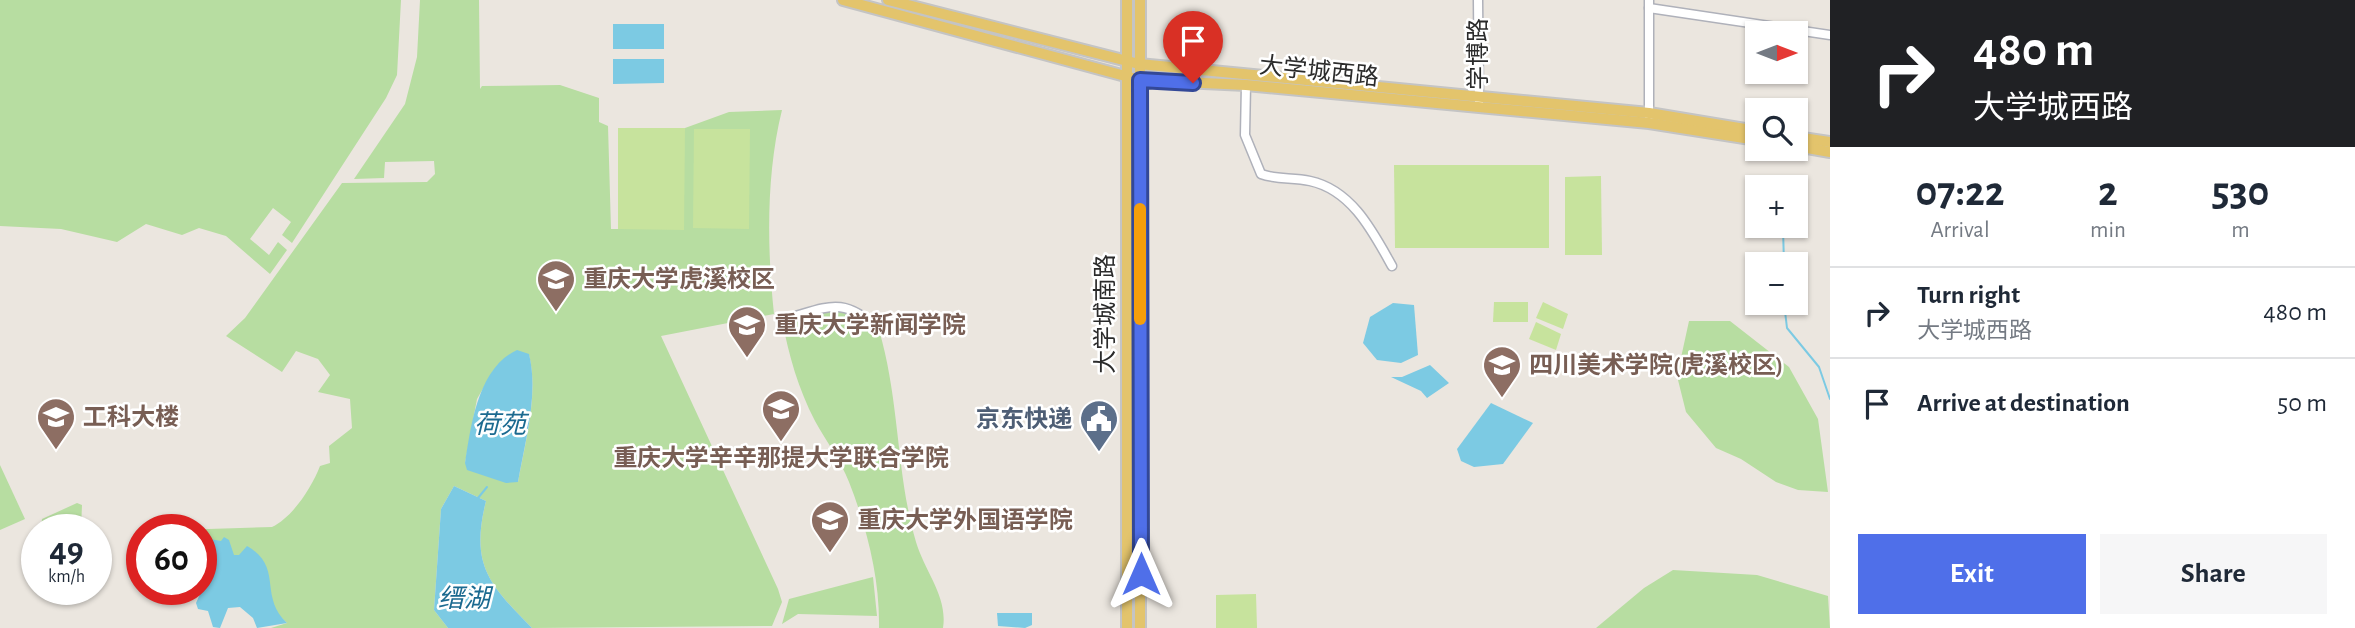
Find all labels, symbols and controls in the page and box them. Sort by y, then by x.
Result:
pin [1163,11,1223,83]
street label: 学博路 [1465,18,1491,90]
north arrow [1745,21,1808,84]
map controls [1745,21,1808,315]
icon: arrive [1174,22,1212,60]
text: 480 m [1973,26,2094,75]
icon: right [1858,28,1949,119]
street label: 大学城西路 [1258,52,1380,90]
text: 大学城西路 [1973,92,2133,124]
button: search [1745,98,1808,161]
text: 07:22 [1915,171,2005,213]
text: 2 [2098,171,2118,213]
text: 530 [2211,171,2270,213]
button: + [1745,175,1808,238]
text: Arrival [1930,219,1990,242]
text: min [2090,219,2126,242]
text: m [2231,219,2250,242]
button: − [1745,252,1808,315]
street label: 大学城南路 [1092,254,1118,374]
school or university icon: 重庆大学虎溪校区 [535,258,577,313]
place label: 重庆大学虎溪校区 [583,266,775,292]
text: Turn right [1917,282,2020,308]
icon: right [1858,294,1896,332]
text: 480 m [2263,299,2327,325]
school or university icon: 重庆大学新闻学院 [726,304,768,359]
place label: 重庆大学新闻学院 [774,312,966,338]
text: 大学城西路 [1917,320,2032,343]
school or university icon: 四川美术学院(虎溪校区) [1481,344,1523,399]
place label: 四川美术学院(虎溪校区) [1529,352,1783,378]
icon: arrive [1858,385,1896,423]
school or university icon: 重庆大学辛辛那提大学联合学院 [760,388,802,443]
text: Arrive at destination [1917,390,2130,416]
text: 50 m [2277,390,2327,416]
school or university icon: 工科大楼 [35,396,77,451]
public building icon: 京东快递 [1078,398,1120,453]
place label: 工科大楼 [83,404,179,430]
place label: 京东快递 [976,406,1072,432]
water label: 荷苑 [474,411,530,438]
place label: 重庆大学辛辛那提大学联合学院 [613,445,949,471]
school or university icon: 重庆大学外国语学院 [809,499,851,554]
place label: 重庆大学外国语学院 [857,507,1073,533]
speed limit sign: 60 [126,514,217,605]
text: 49 [49,533,84,568]
button: Exit [1858,534,2086,614]
button: Share [2100,534,2327,614]
position arrow [1104,537,1178,611]
text: km/h [48,568,85,586]
water label: 缙湖 [438,585,494,612]

